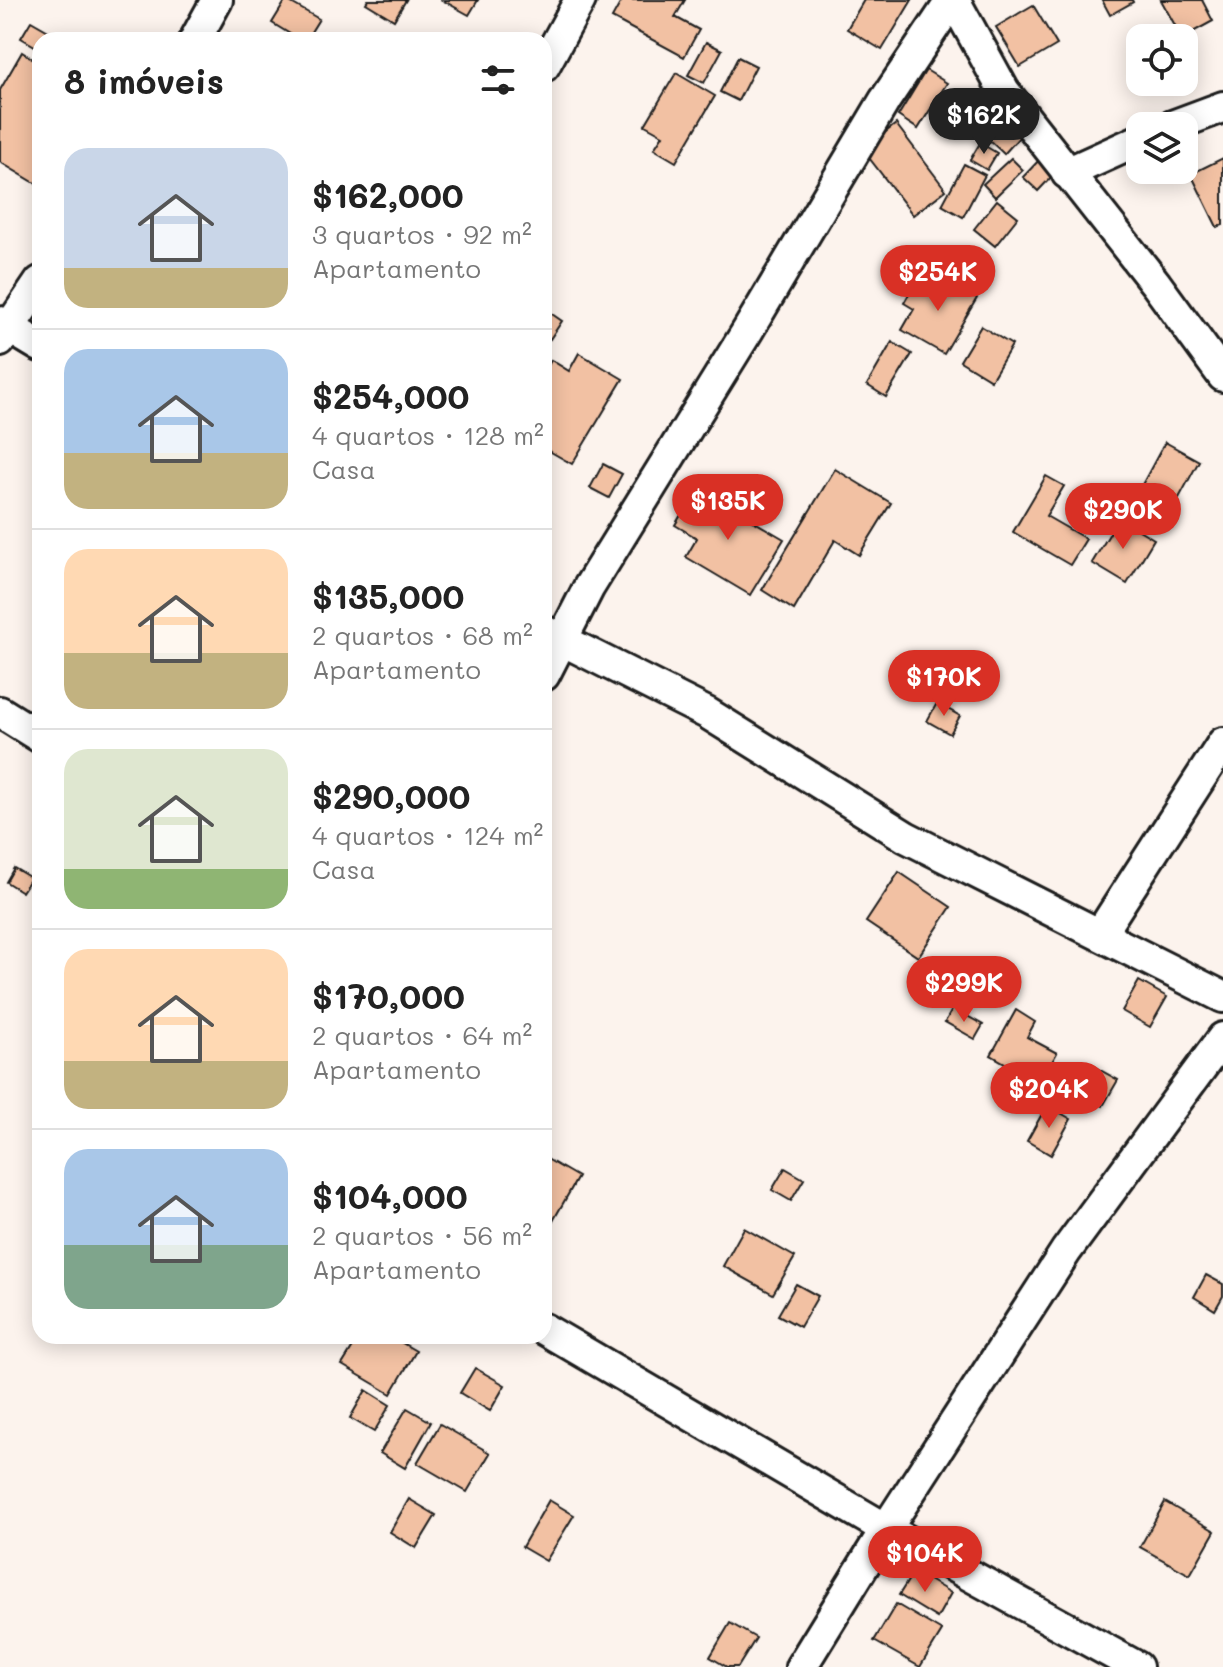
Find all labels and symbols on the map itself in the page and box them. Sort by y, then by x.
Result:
pin: $162K [928,88,1040,156]
pin: $254K [882,245,994,313]
pin: $135K [672,474,784,542]
pin: $290K [1067,483,1179,551]
pin: $170K [888,650,1000,718]
pin: $299K [908,956,1020,1024]
pin: $204K [993,1062,1105,1130]
pin: $104K [869,1526,981,1594]

